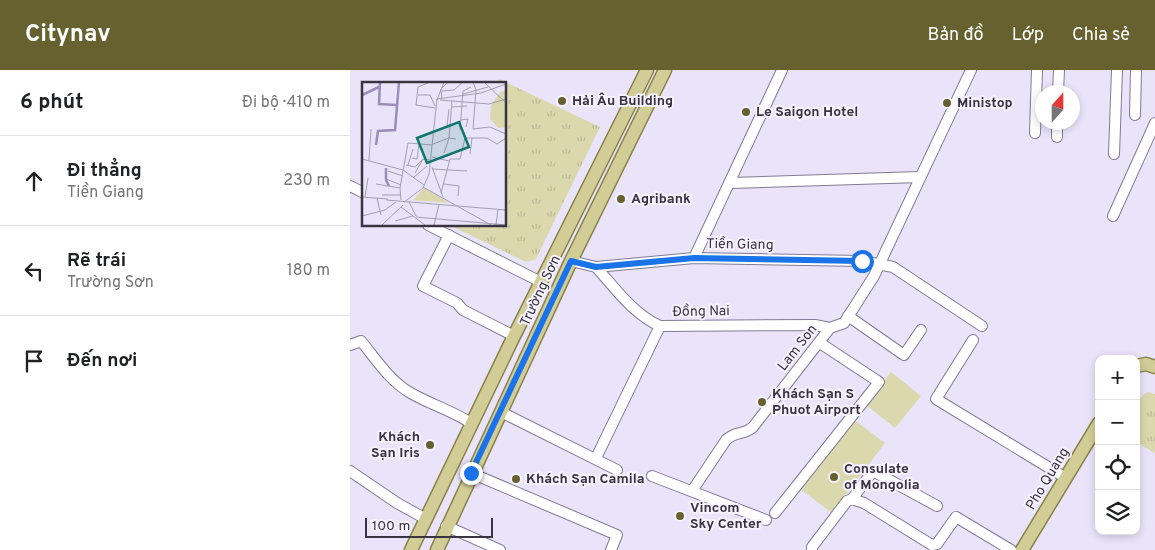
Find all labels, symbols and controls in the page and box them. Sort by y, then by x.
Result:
text: Citynav [25,20,111,50]
text: Bản đồ [927,24,984,47]
text: Lớp [1012,24,1044,47]
text: Chia sẻ [1072,24,1130,47]
inset map [362,82,506,226]
north arrow [1035,85,1080,130]
text: 6 phút [20,89,83,116]
place label: Hải Âu Building [572,92,673,110]
text: Đi bộ · 410 m [242,93,330,113]
marker: Hải Âu Building [556,95,568,107]
place label: Ministop [957,95,1013,112]
marker: Ministop [941,97,953,109]
place label: Le Saigon Hotel [756,104,858,121]
marker: Le Saigon Hotel [740,106,752,118]
text: Đi thẳng [67,159,142,183]
icon: ahead [20,167,48,195]
text: 230 m [283,171,330,191]
text: Tiền Giang [67,183,144,203]
place label: Agribank [631,191,691,208]
marker: Agribank [615,193,627,205]
street label: Tiền Giang [706,236,774,254]
text: Rẽ trái [67,249,126,273]
route start [851,250,874,273]
street label: Trường Sơn [517,253,565,329]
icon: left [20,257,48,285]
text: 180 m [287,261,330,281]
text: Trường Sơn [67,273,154,293]
street label: Đồng Nai [672,303,730,321]
street label: Lam Son [775,321,821,375]
icon: arrive [20,347,48,375]
text: Đến nơi [67,349,137,373]
map controls [1095,355,1140,535]
button: + [1095,355,1140,400]
place label: Khách Sạn S Phuot Airport [772,386,861,419]
marker: Khách Sạn S Phuot Airport [756,396,768,408]
button: − [1095,400,1140,445]
place label: Khách Sạn Iris [371,429,420,462]
marker: Khách Sạn Iris [424,439,436,451]
street label: Pho Quang [1023,445,1073,513]
button: locate [1095,445,1140,490]
place label: Consulate of Mongolia [844,461,920,494]
route end [460,462,483,485]
place label: Khách Sạn Camila [526,471,645,488]
marker: Consulate of Mongolia [828,471,840,483]
marker: Khách Sạn Camila [510,473,522,485]
button: layers [1095,490,1140,535]
place label: Vincom Sky Center [690,500,762,533]
marker: Vincom Sky Center [674,510,686,522]
scale bar [365,515,492,538]
text: 100 m [372,518,410,535]

